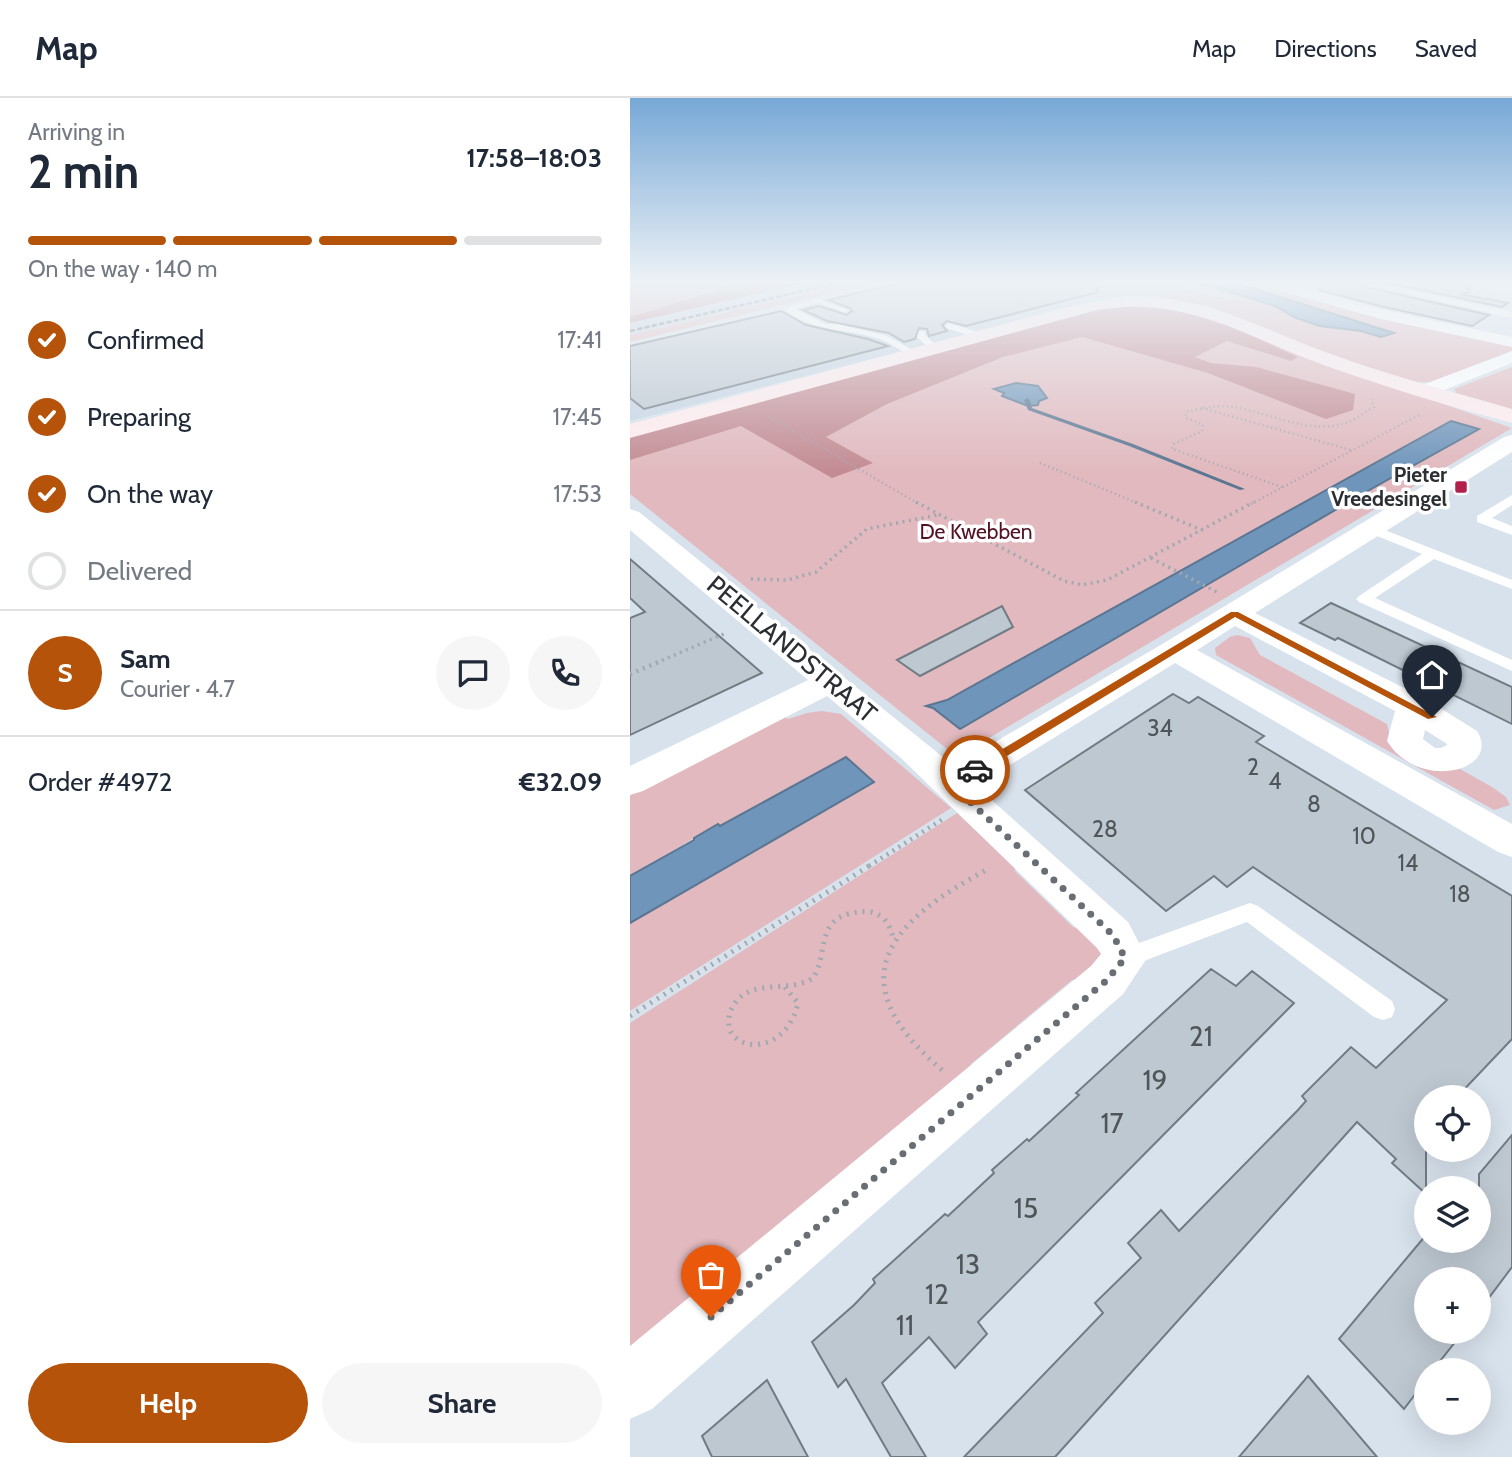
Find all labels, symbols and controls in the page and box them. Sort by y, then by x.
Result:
text: Map [35,28,98,68]
text: Map [1192,34,1236,63]
text: Directions [1274,34,1377,63]
text: Saved [1415,34,1477,63]
text: Arriving in [28,118,125,146]
text: 17:58–18:03 [466,142,602,174]
text: 2 min [28,144,139,200]
text: On the way · 140 m [28,255,218,283]
icon: check [28,321,66,359]
text: Confirmed [87,324,204,356]
text: 17:41 [557,326,602,354]
icon: check [28,398,66,436]
text: Preparing [87,401,191,433]
text: 17:45 [552,403,602,431]
place label: Pieter Vreedesingel [1331,462,1447,511]
icon: check [28,475,66,513]
text: On the way [87,478,213,510]
marker: Pieter Vreedesingel [1453,479,1469,495]
text: 17:53 [553,480,602,508]
park label: De Kwebben [919,519,1033,544]
text: Delivered [87,555,192,587]
street label: PEELLANDSTRAAT [700,569,884,730]
button: chat [436,636,510,710]
button: phone [528,636,602,710]
text: Sam [120,643,171,675]
pin [1402,645,1462,717]
icon: home [1413,656,1451,694]
text: S [57,657,73,689]
text: Courier · 4.7 [120,675,235,703]
house number: 34 [1147,714,1173,742]
courier [940,735,1010,805]
icon: car [956,751,994,789]
house number: 2 [1247,753,1259,781]
text: Order #4972 [28,766,172,798]
text: €32.09 [519,766,602,798]
house number: 4 [1268,767,1282,795]
house number: 8 [1307,790,1321,818]
house number: 28 [1092,815,1118,843]
house number: 10 [1352,822,1376,850]
house number: 14 [1398,849,1418,877]
house number: 18 [1449,880,1471,908]
house number: 21 [1189,1019,1213,1053]
house number: 19 [1142,1063,1168,1097]
map controls [1414,1085,1491,1435]
button: locate [1414,1085,1491,1162]
house number: 17 [1100,1106,1124,1140]
button: layers [1414,1176,1491,1253]
house number: 15 [1014,1191,1038,1225]
pin [681,1245,741,1317]
house number: 13 [956,1247,980,1281]
icon: bag [692,1256,730,1294]
button: + [1414,1267,1491,1344]
house number: 12 [925,1277,949,1311]
house number: 11 [896,1308,914,1342]
button: − [1414,1358,1491,1435]
button: Help [28,1363,308,1443]
button: Share [322,1363,602,1443]

